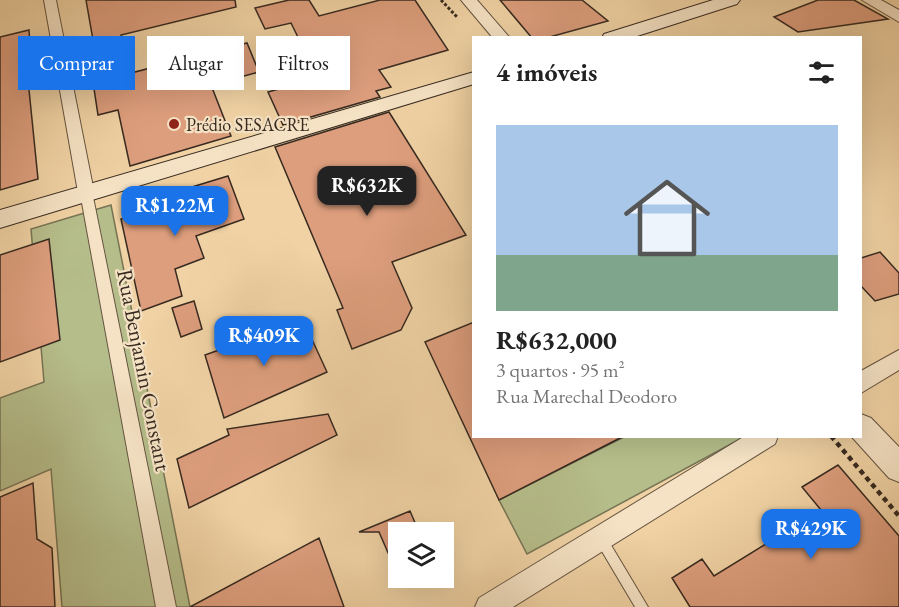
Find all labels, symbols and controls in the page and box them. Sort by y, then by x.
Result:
chip: Comprar [18,36,135,90]
chip: Alugar [147,36,244,90]
chip: Filtros [256,36,350,90]
text: 4 imóveis [496,55,597,89]
icon: filters [805,56,838,89]
place label: Prédio SESACRE [186,113,309,136]
marker: Prédio SESACRE [167,117,181,131]
icon: home [613,164,721,272]
pin: R$632K [318,166,416,217]
text: R$632K [331,172,403,198]
pin: R$1.22M [120,186,230,237]
text: R$1.22M [135,192,215,218]
street label: Rua Benjamin Constant [110,266,178,474]
pin: R$409K [215,316,313,367]
text: R$409K [228,322,300,348]
text: R$632,000 [496,323,617,357]
text: 3 quartos · 95 m² [496,357,625,383]
text: Rua Marechal Deodoro [496,383,677,409]
pin: R$429K [762,509,860,560]
text: R$429K [775,515,847,541]
map controls [388,522,454,588]
button: layers [388,522,454,588]

